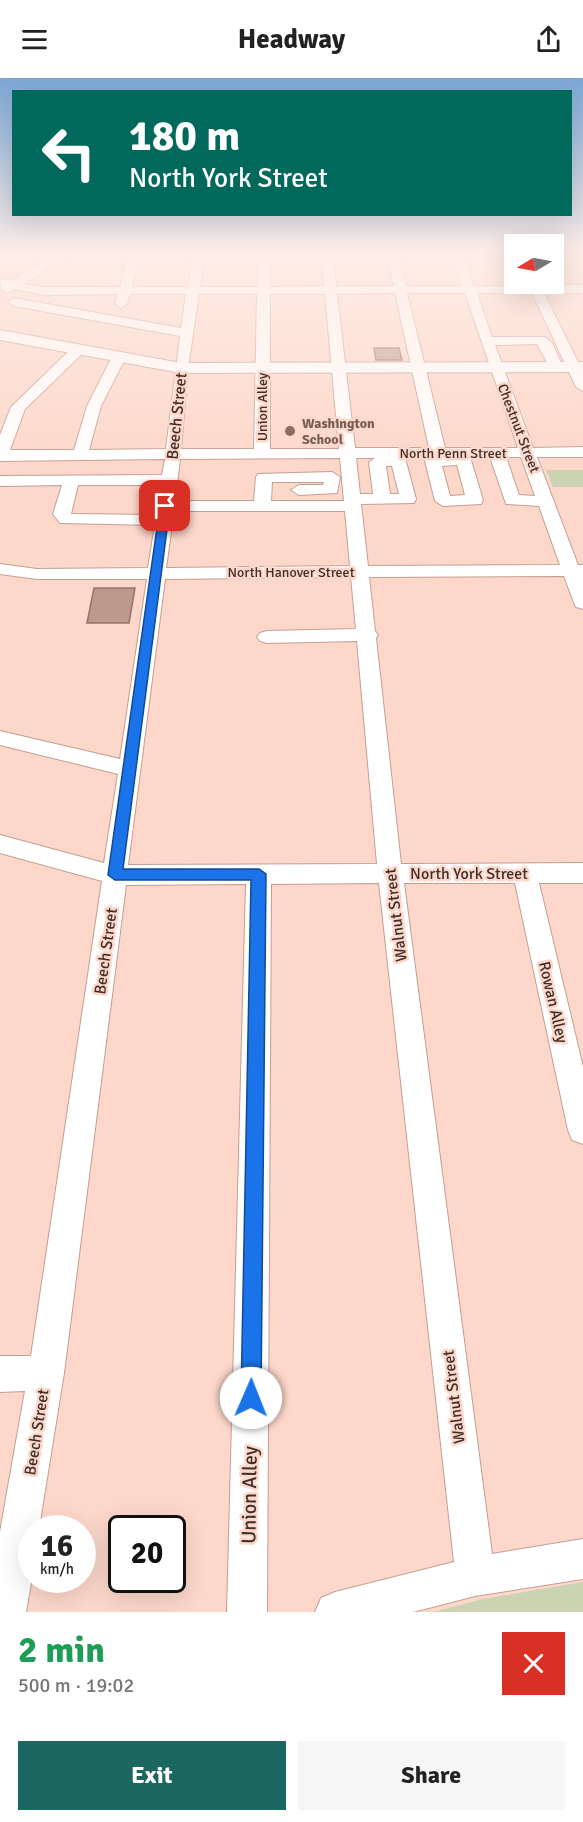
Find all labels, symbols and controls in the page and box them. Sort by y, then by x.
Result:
icon: menu [18,23,51,56]
text: Headway [238,23,345,56]
icon: share [532,23,565,56]
text: 180 m [129,111,240,162]
icon: left [30,114,108,192]
text: North York Street [129,162,328,195]
north arrow [504,234,564,294]
map controls [504,234,564,294]
street label: Beech Street [162,371,192,460]
street label: Union Alley [254,372,271,441]
street label: Chestnut Street [494,381,543,475]
place label: Washington School [302,415,375,448]
marker: Washington School [283,424,297,438]
street label: North Penn Street [399,445,507,462]
pin [139,480,190,531]
icon: arrive [148,489,181,522]
street label: North Hanover Street [227,564,355,581]
street label: North York Street [410,864,528,884]
street label: Walnut Street [380,867,412,963]
street label: Beech Street [90,906,122,996]
street label: Rowan Alley [534,959,572,1046]
street label: Walnut Street [438,1349,470,1445]
position arrow [219,1366,283,1430]
street label: Beech Street [20,1387,54,1477]
street label: Union Alley [236,1445,263,1544]
speed limit sign: 20 [108,1515,186,1593]
text: 16 [41,1528,73,1565]
text: km/h [40,1560,74,1578]
text: 2 min [18,1628,105,1673]
button: close [502,1632,565,1695]
text: 500 m · 19:02 [18,1673,134,1698]
button: Exit [18,1741,286,1810]
button: Share [298,1741,565,1810]

